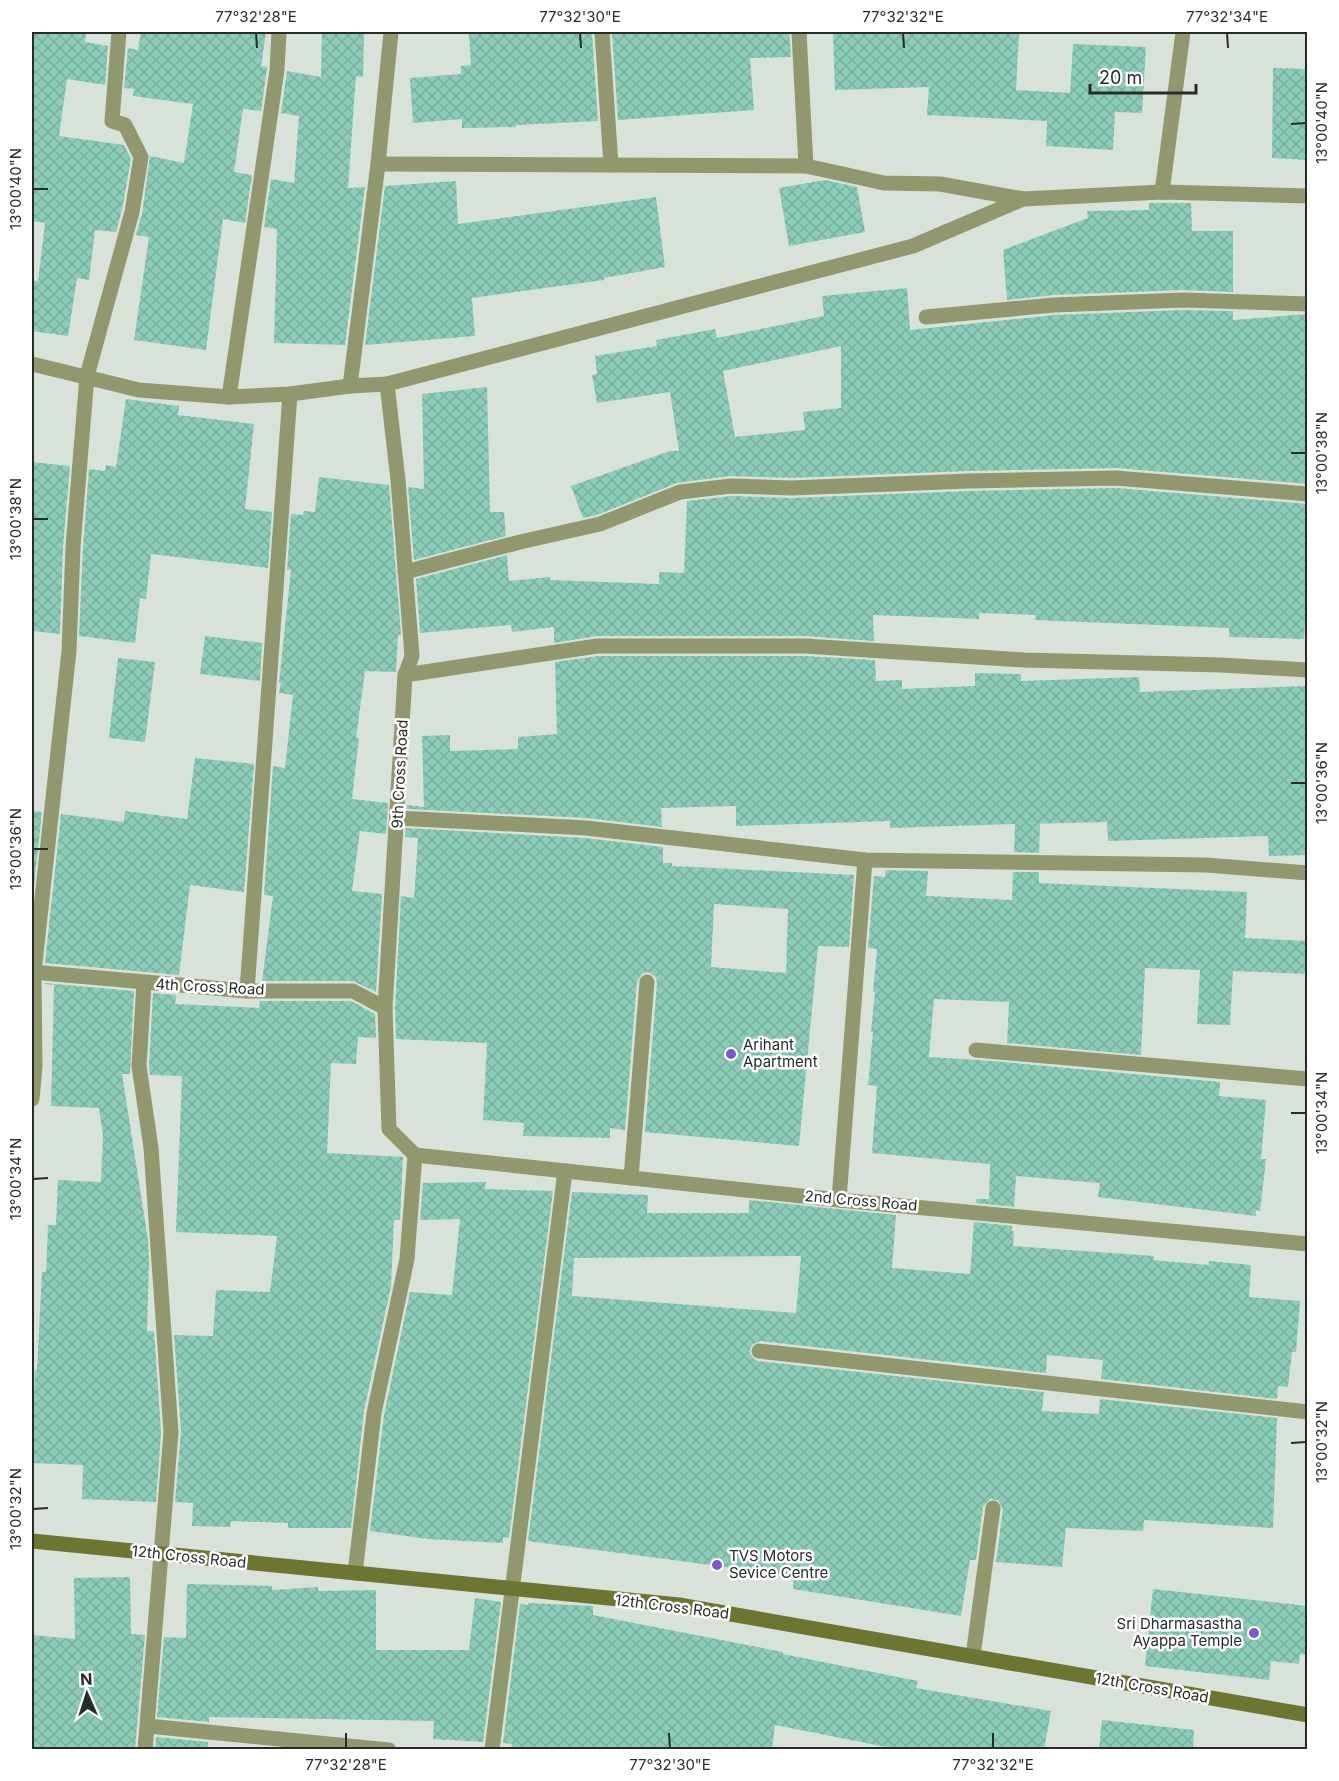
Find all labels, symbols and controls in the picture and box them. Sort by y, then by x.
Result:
text: 77°32'28"E [215,7,297,26]
text: 77°32'30"E [539,7,621,26]
text: 77°32'32"E [862,7,944,26]
text: 77°32'34"E [1186,7,1268,26]
scale bar [1090,57,1196,95]
text: 20 m [1099,67,1142,88]
text: 13°00'40"N [1312,82,1331,164]
text: 13°00'40"N [6,148,25,230]
text: 13°00'38"N [1312,412,1331,494]
text: 13°00'38"N [6,478,25,560]
street label: 9th Cross Road [387,719,412,829]
text: 13°00'36"N [1312,742,1331,824]
text: 13°00'36"N [6,808,25,890]
street label: 4th Cross Road [155,974,265,999]
place label: Arihant Apartment [743,1035,818,1071]
marker: Arihant Apartment [724,1047,738,1061]
text: 13°00'34"N [1312,1072,1331,1154]
text: 13°00'34"N [6,1138,25,1220]
street label: 2nd Cross Road [804,1186,918,1215]
text: 13°00'32"N [1312,1401,1331,1483]
text: 13°00'32"N [6,1468,25,1550]
street label: 12th Cross Road [131,1541,247,1572]
place label: TVS Motors Sevice Centre [729,1546,828,1582]
marker: TVS Motors Sevice Centre [710,1558,724,1572]
street label: 12th Cross Road [614,1590,730,1623]
place label: Sri Dharmasastha Ayappa Temple [1117,1614,1242,1650]
marker: Sri Dharmasastha Ayappa Temple [1247,1626,1261,1640]
north arrow [57,1664,117,1724]
street label: 12th Cross Road [1094,1668,1210,1707]
text: N [80,1669,93,1689]
text: 77°32'28"E [305,1755,387,1774]
text: 77°32'30"E [629,1755,711,1774]
text: 77°32'32"E [952,1755,1034,1774]

